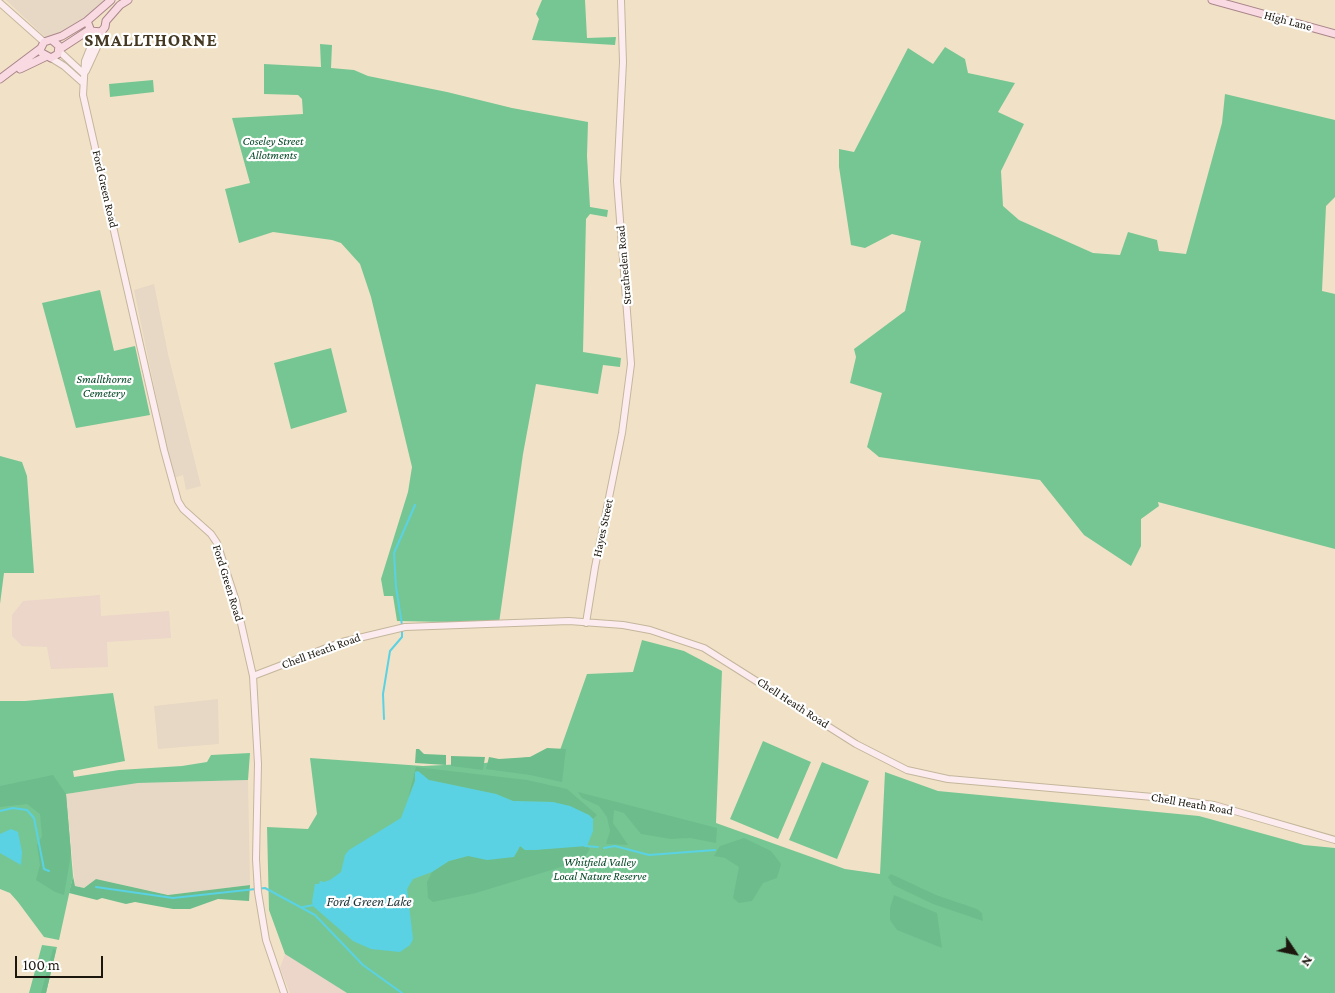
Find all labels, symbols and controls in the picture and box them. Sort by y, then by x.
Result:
street label: High Lane [1263,8,1313,34]
district label: SMALLTHORNE [83,29,219,51]
park label: Coseley Street Allotments [243,134,303,162]
street label: Ford Green Road [89,149,121,229]
street label: Stratheden Road [613,225,635,305]
park label: Smallthorne Cemetery [76,372,132,400]
street label: Hayes Street [590,498,616,558]
street label: Ford Green Road [210,543,246,623]
street label: Chell Heath Road [280,630,362,672]
street label: Chell Heath Road [754,674,832,732]
street label: Chell Heath Road [1150,790,1234,818]
park label: Whitfield Valley Local Nature Reserve [553,855,647,883]
water label: Ford Green Lake [326,894,412,910]
north arrow [1270,928,1320,978]
scale bar [18,946,105,978]
text: N [1298,953,1317,970]
text: 100 m [23,957,60,973]

